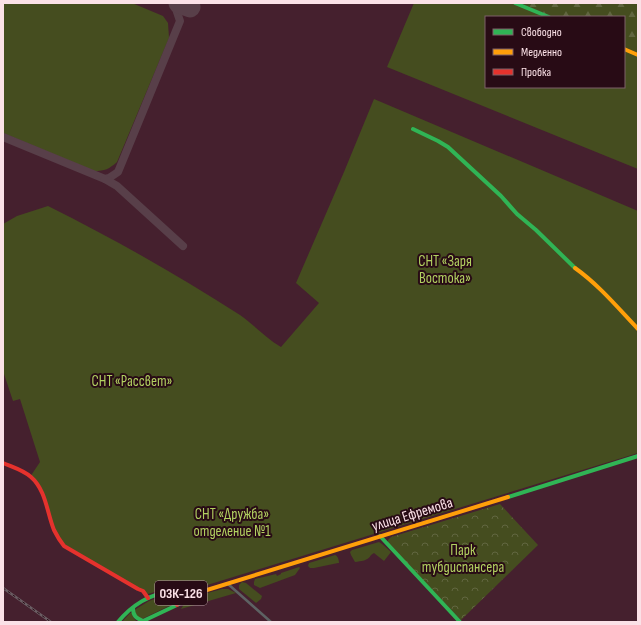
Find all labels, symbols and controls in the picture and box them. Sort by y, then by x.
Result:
legend [485,16,625,88]
text: Свободно [521,25,562,40]
text: Медленно [521,45,562,60]
text: Пробка [521,65,552,80]
park label: СНТ «Заря Востока» [418,252,472,288]
park label: СНТ «Рассвет» [91,372,173,391]
street label: улица Ефремова [369,493,455,536]
park label: СНТ «Дружба» отделение №1 [194,505,271,541]
park label: Парк тубдиспансера [422,541,504,577]
road number: 03К-126 [155,581,207,605]

